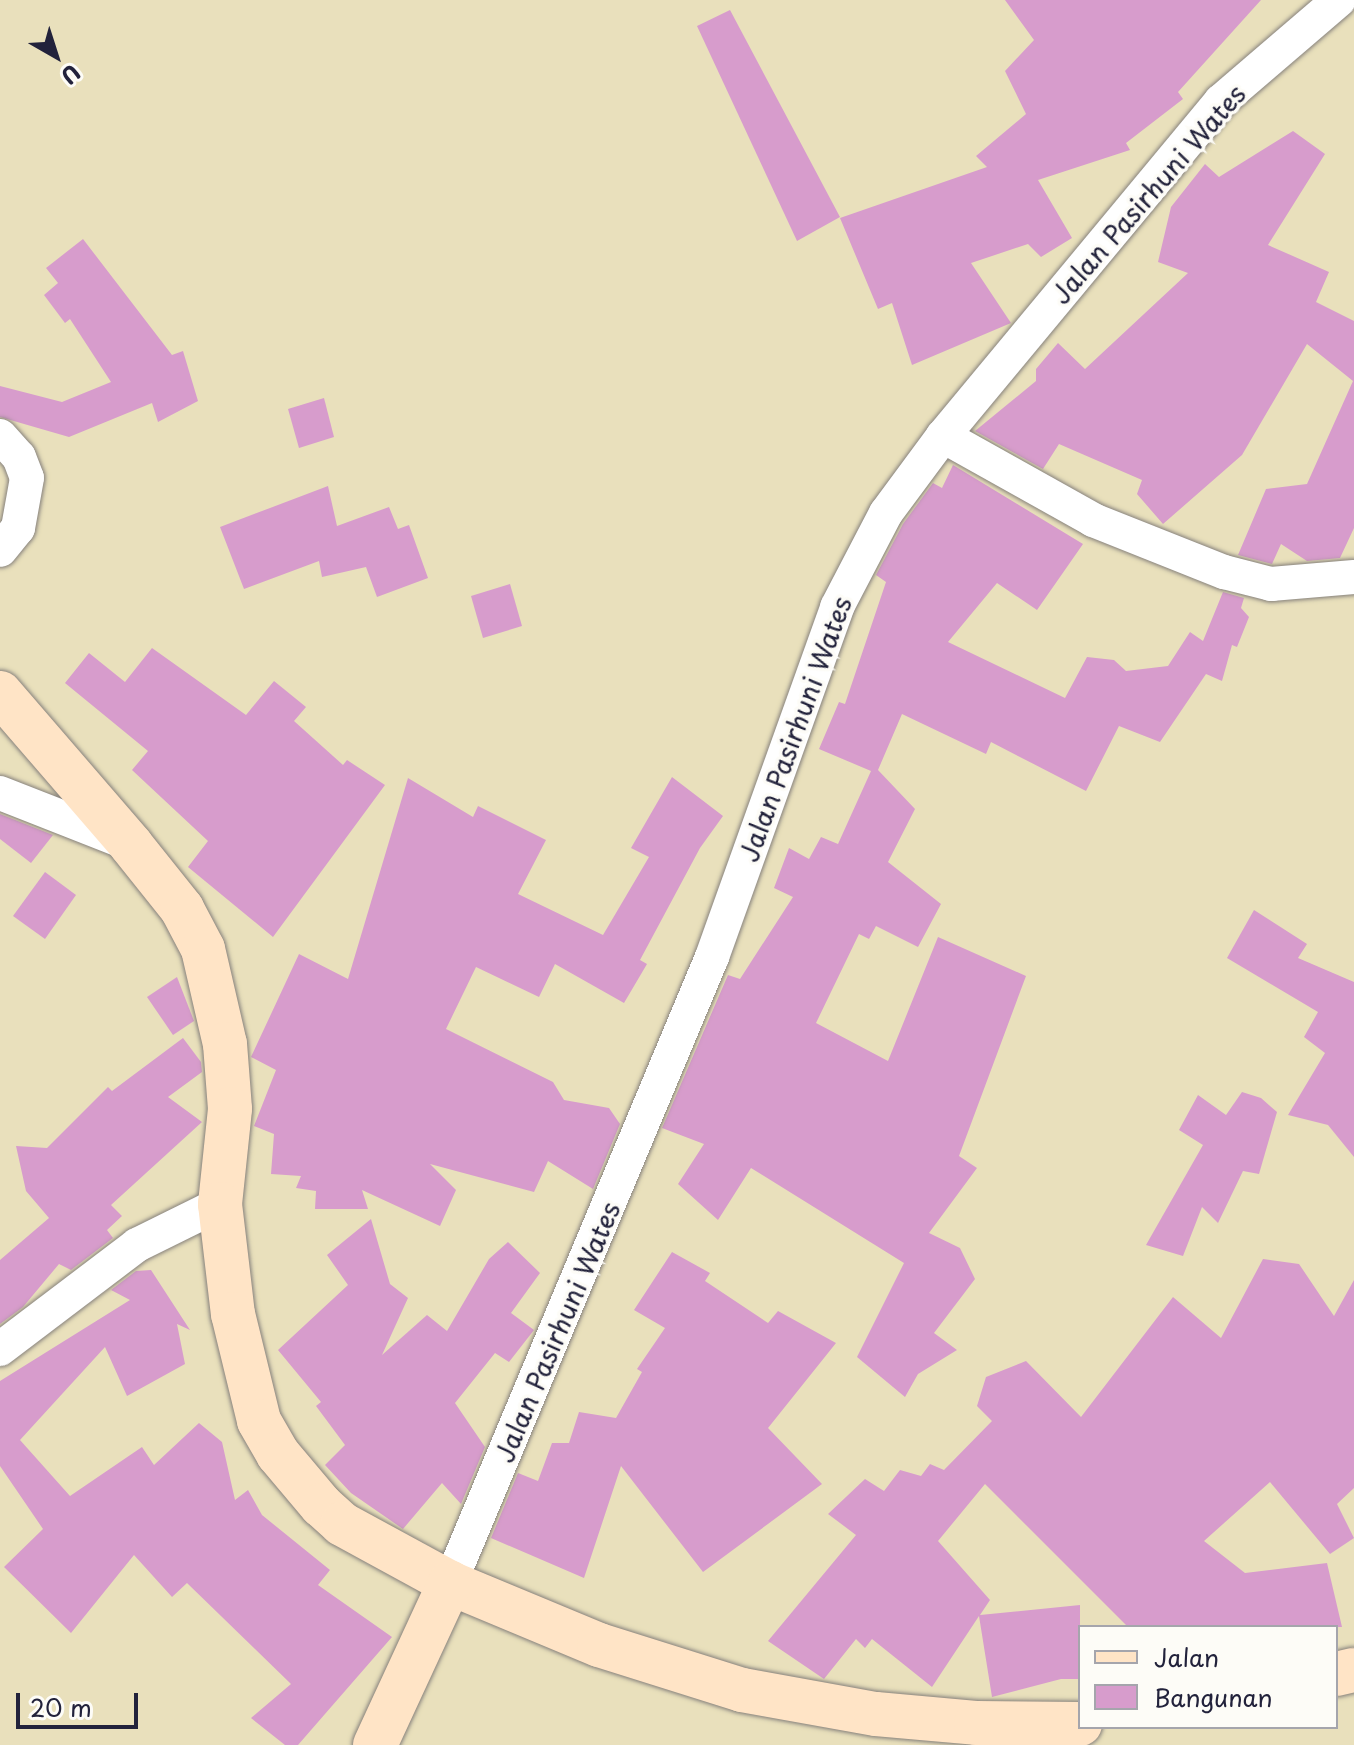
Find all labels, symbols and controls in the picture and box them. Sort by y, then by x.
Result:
north arrow [16,16,96,96]
text: U [55,57,88,93]
street label: Jalan Pasirhuni Wates [1045,78,1251,310]
street label: Jalan Pasirhuni Wates [733,593,857,865]
street label: Jalan Pasirhuni Wates [488,1197,626,1467]
legend [1078,1625,1338,1729]
text: Jalan [1154,1639,1219,1675]
scale bar [20,1677,142,1727]
text: Bangunan [1154,1679,1273,1715]
text: 20 m [30,1689,92,1725]

